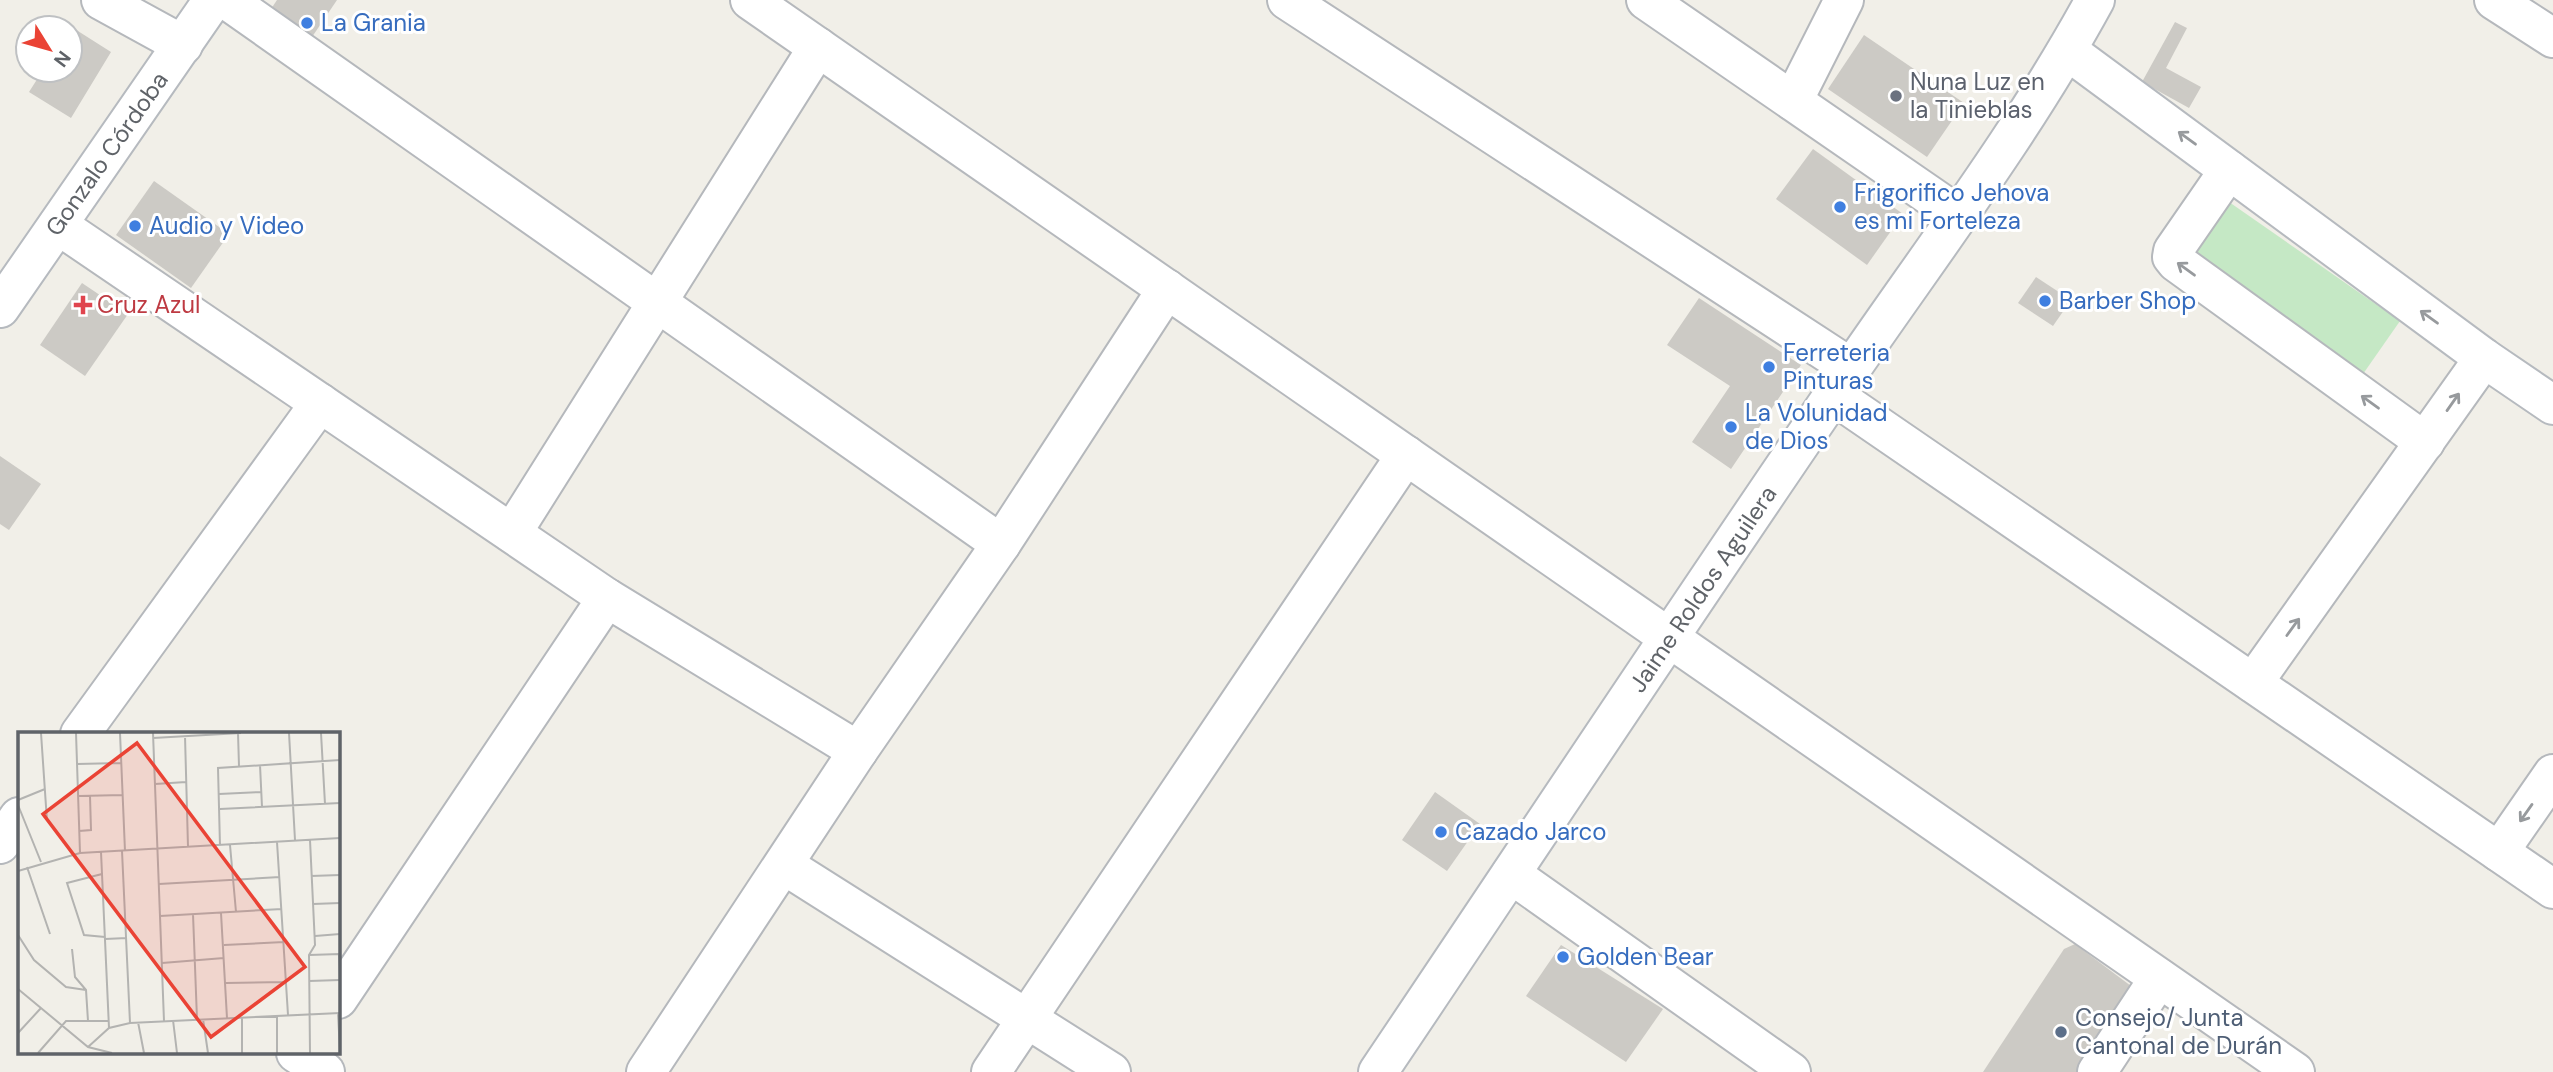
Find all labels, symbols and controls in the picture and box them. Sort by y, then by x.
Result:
place label: La Grania [321,7,426,38]
north arrow [14,14,84,84]
marker: La Grania [299,15,315,31]
text: N [48,46,76,72]
street label: Gonzalo Córdoba [38,66,175,242]
place label: Nuna Luz en la Tinieblas [1910,66,2045,125]
marker: Nuna Luz en la Tinieblas [1888,88,1904,104]
one-way arrow [2178,131,2197,146]
place label: Frigorifico Jehova es mi Forteleza [1854,177,2049,236]
marker: Frigorifico Jehova es mi Forteleza [1832,199,1848,215]
place label: Audio y Video [149,210,304,241]
marker: Audio y Video [127,218,143,234]
one-way arrow [2176,262,2195,277]
place label: Barber Shop [2059,285,2196,316]
place label: Cruz Azul [97,289,200,320]
marker: Barber Shop [2037,293,2053,309]
marker: Cruz Azul [75,297,91,313]
one-way arrow [2420,310,2439,324]
place label: Ferreteria Pinturas [1783,337,1890,396]
marker: Ferreteria Pinturas [1761,359,1777,375]
one-way arrow [2446,393,2460,412]
one-way arrow [2361,395,2380,409]
place label: La Volunidad de Dios [1745,397,1888,456]
marker: La Volunidad de Dios [1723,419,1739,435]
street label: Jaime Roldos Aguilera [1622,479,1783,698]
one-way arrow [2286,618,2300,637]
inset map [18,732,340,1054]
one-way arrow [2519,803,2533,822]
place label: Cazado Jarco [1455,816,1606,847]
marker: Cazado Jarco [1433,824,1449,840]
place label: Golden Bear [1577,941,1714,972]
marker: Golden Bear [1555,949,1571,965]
place label: Consejo/ Junta Cantonal de Durán [2075,1002,2282,1061]
marker: Consejo/ Junta Cantonal de Durán [2053,1024,2069,1040]

